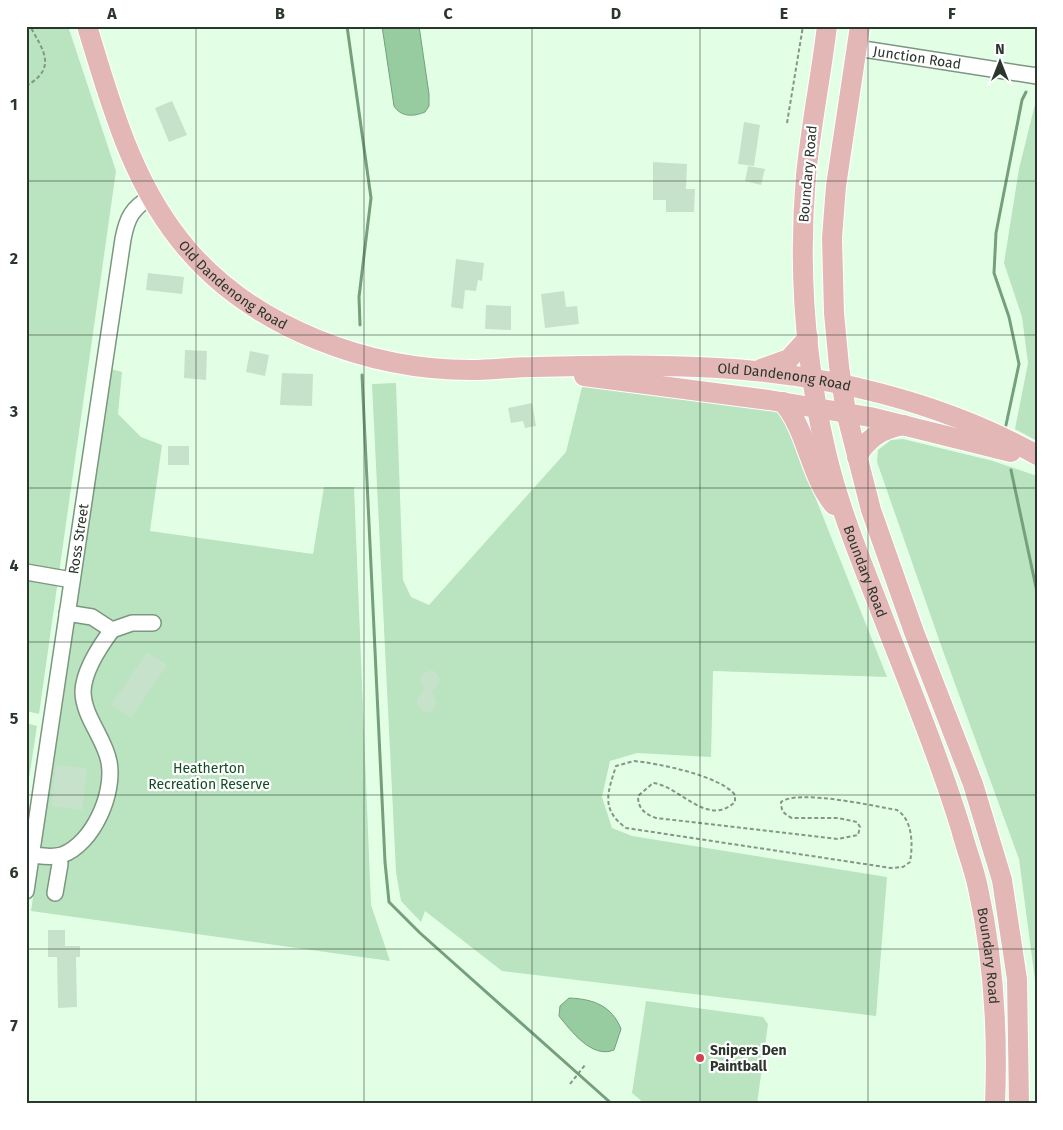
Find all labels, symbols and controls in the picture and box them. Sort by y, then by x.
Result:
text: A [106,4,117,23]
text: B [275,4,285,23]
text: C [443,4,453,23]
text: D [611,4,621,23]
text: E [780,4,788,23]
text: F [948,4,956,23]
north arrow [976,38,1026,88]
text: N [995,41,1005,58]
street label: Junction Road [872,42,962,73]
text: 1 [10,95,18,114]
street label: Boundary Road [795,125,821,223]
street label: Old Dandenong Road [175,237,290,333]
text: 2 [10,249,18,268]
street label: Old Dandenong Road [717,359,852,394]
text: 3 [9,402,18,421]
street label: Ross Street [65,502,92,575]
street label: Boundary Road [840,523,891,620]
text: 4 [9,556,19,575]
text: 5 [10,709,19,728]
park label: Heatherton Recreation Reserve [148,760,270,793]
text: 6 [9,863,19,882]
street label: Boundary Road [974,906,1003,1005]
text: 7 [10,1016,18,1035]
place label: Snipers Den Paintball [710,1042,787,1075]
marker: Snipers Den Paintball [694,1052,706,1064]

